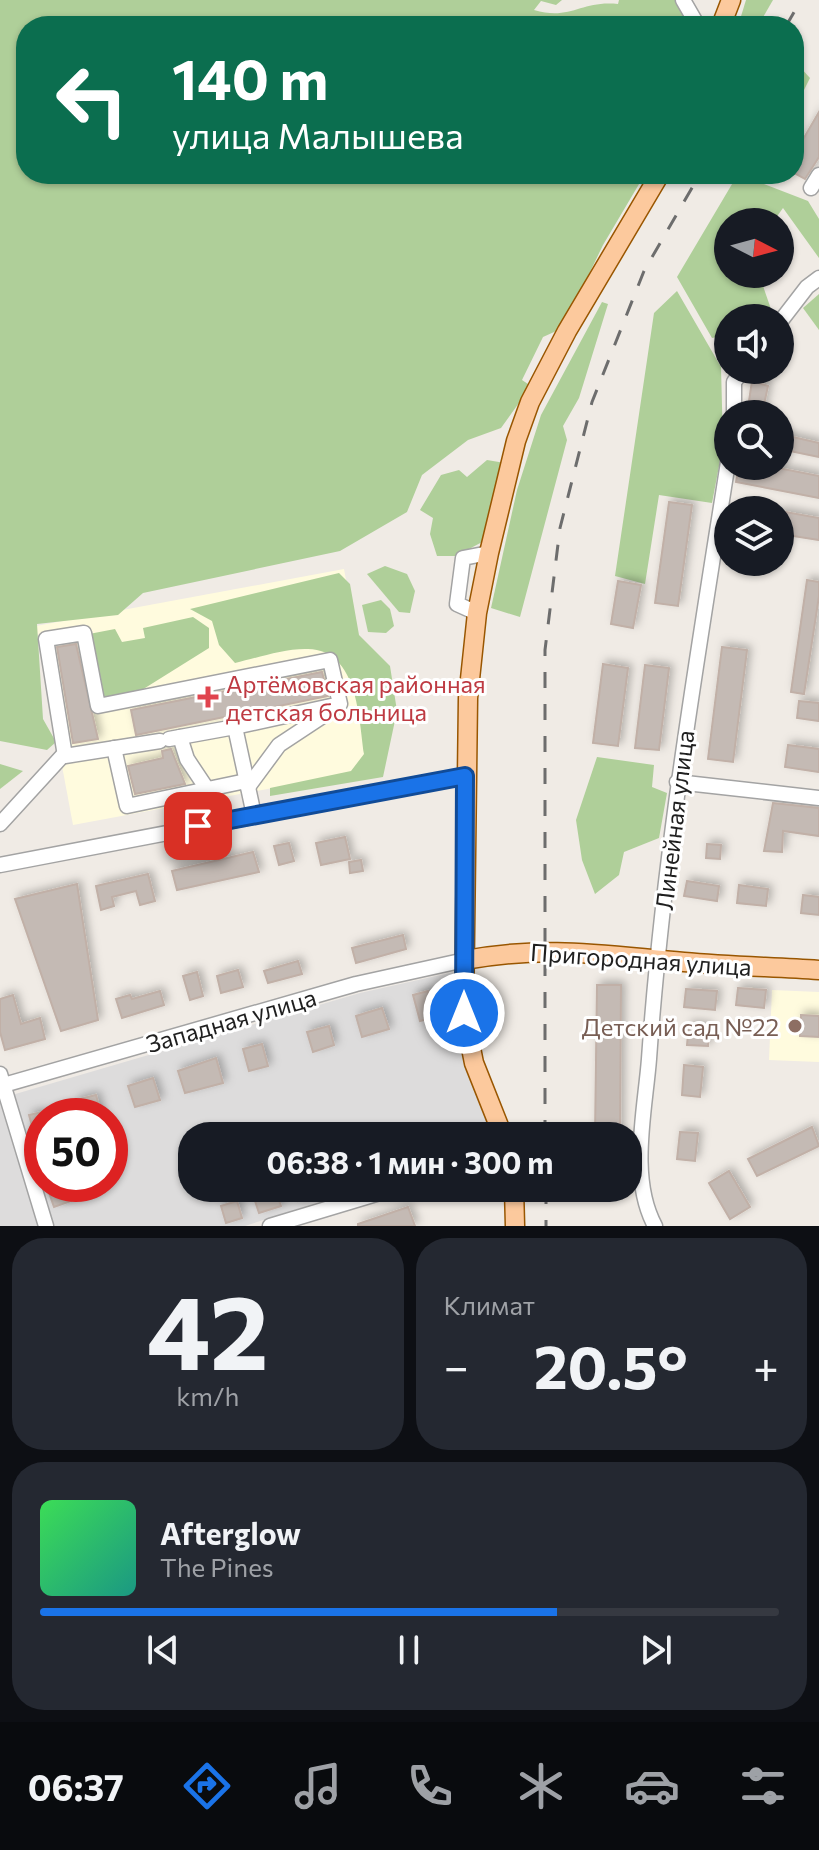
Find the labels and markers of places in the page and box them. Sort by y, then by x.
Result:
place label: Артёмовская районная детская больница [226,669,486,726]
marker: Артёмовская районная детская больница [197,686,219,708]
pin [164,792,232,860]
place label: Детский сад №22 [582,1012,779,1041]
marker: Детский сад №22 [786,1017,804,1035]

